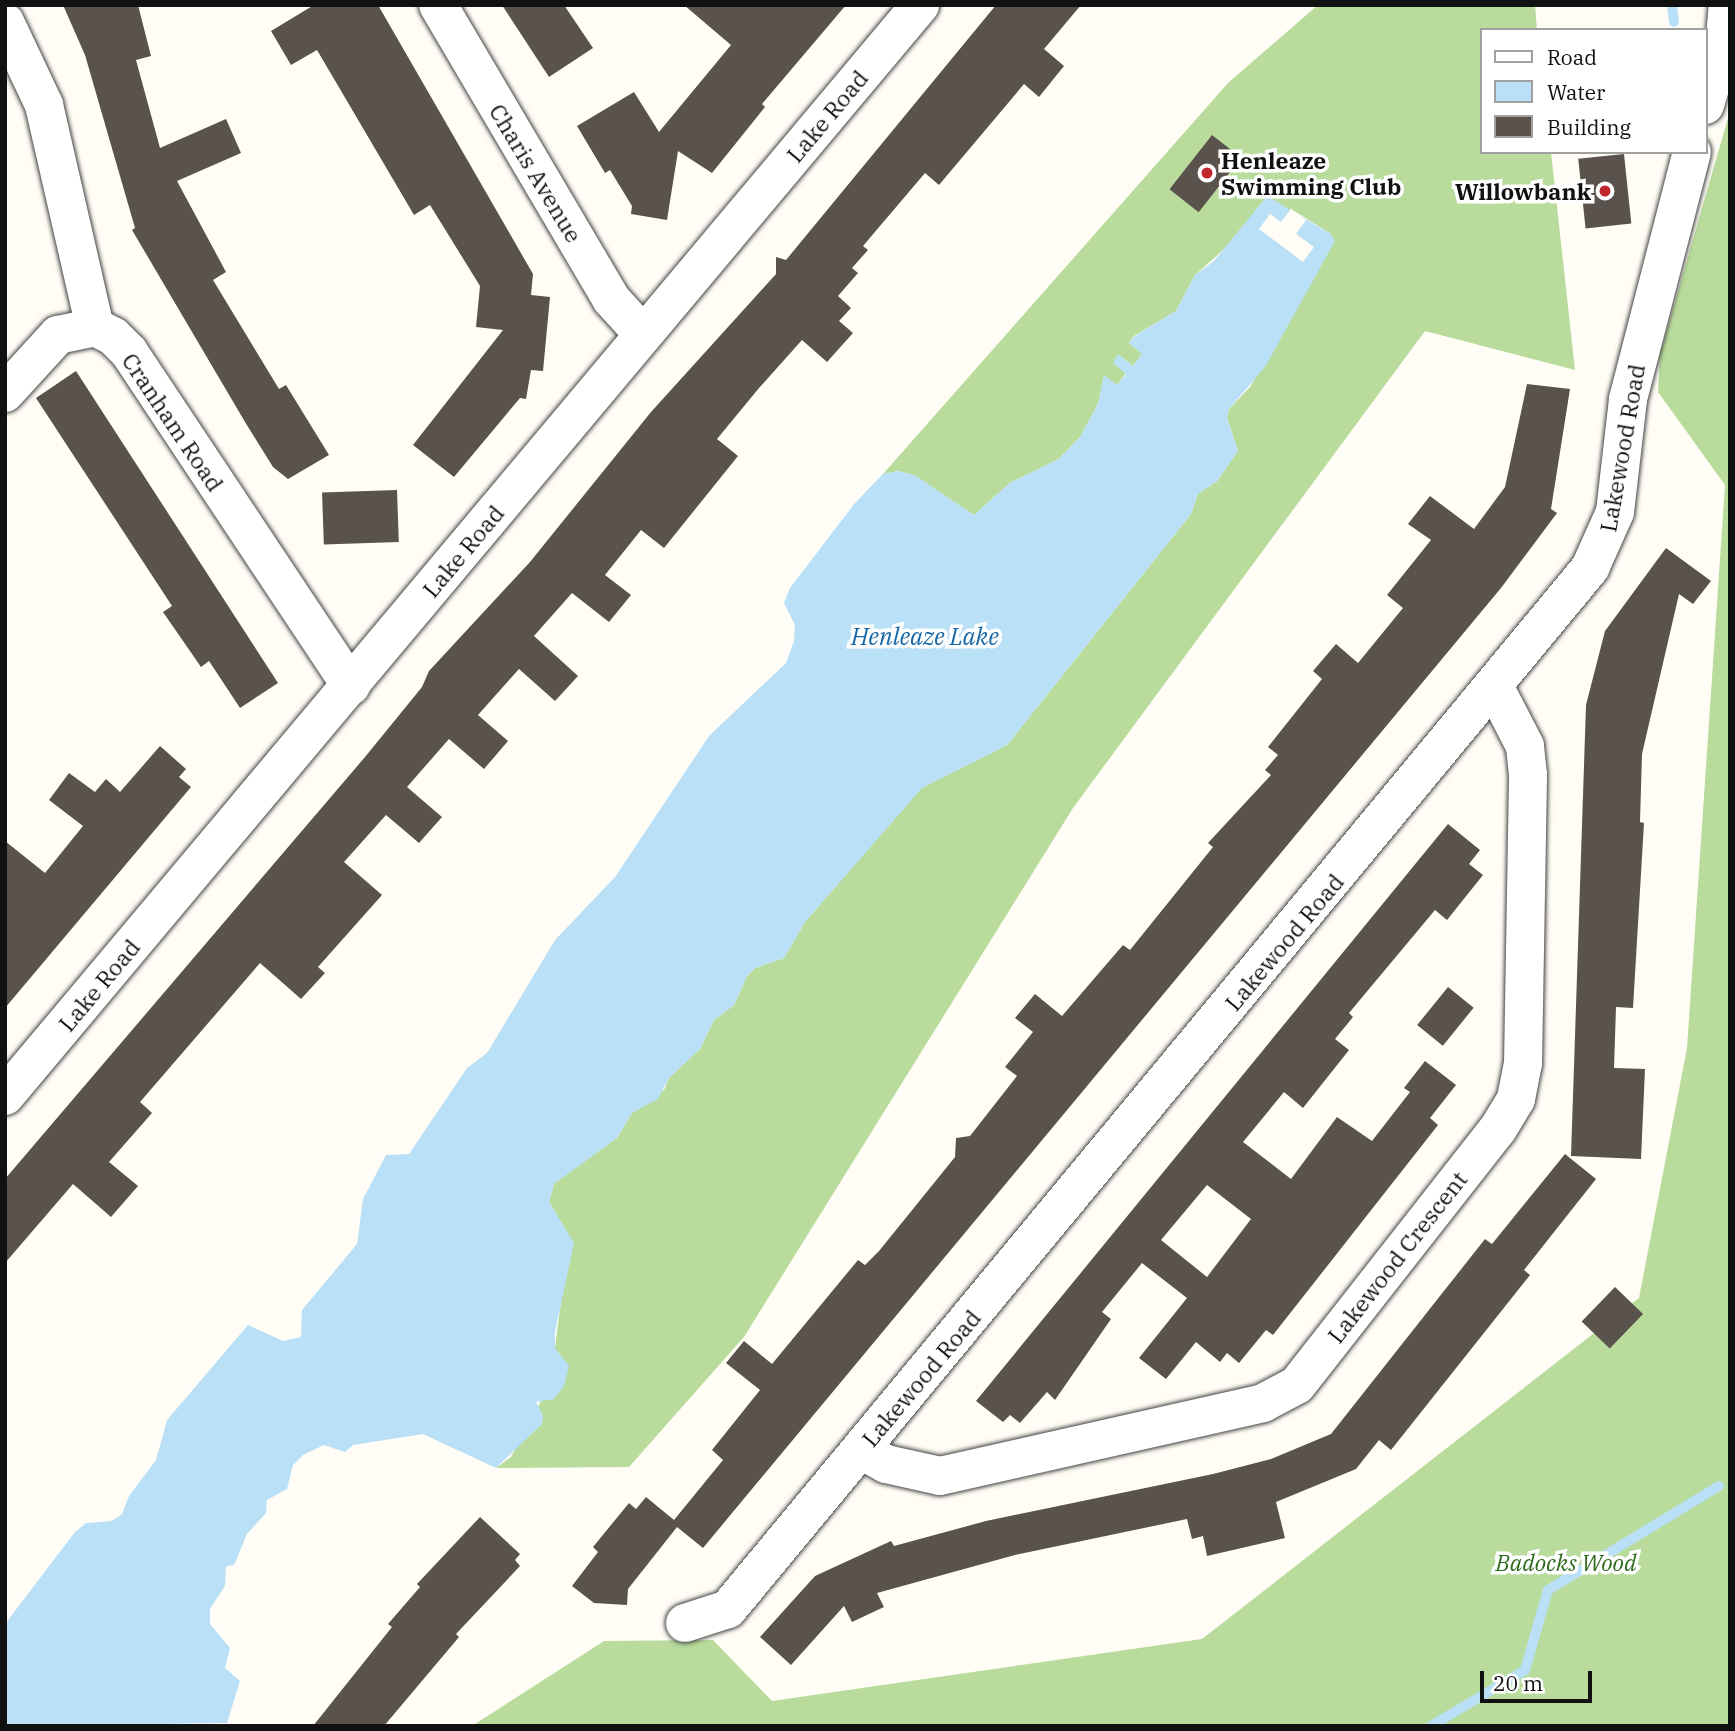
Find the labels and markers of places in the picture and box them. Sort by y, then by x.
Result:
place label: Henleaze Swimming Club [1221,146,1401,200]
marker: Henleaze Swimming Club [1199,165,1215,181]
place label: Willowbank [1455,177,1591,205]
marker: Willowbank [1597,183,1613,199]

